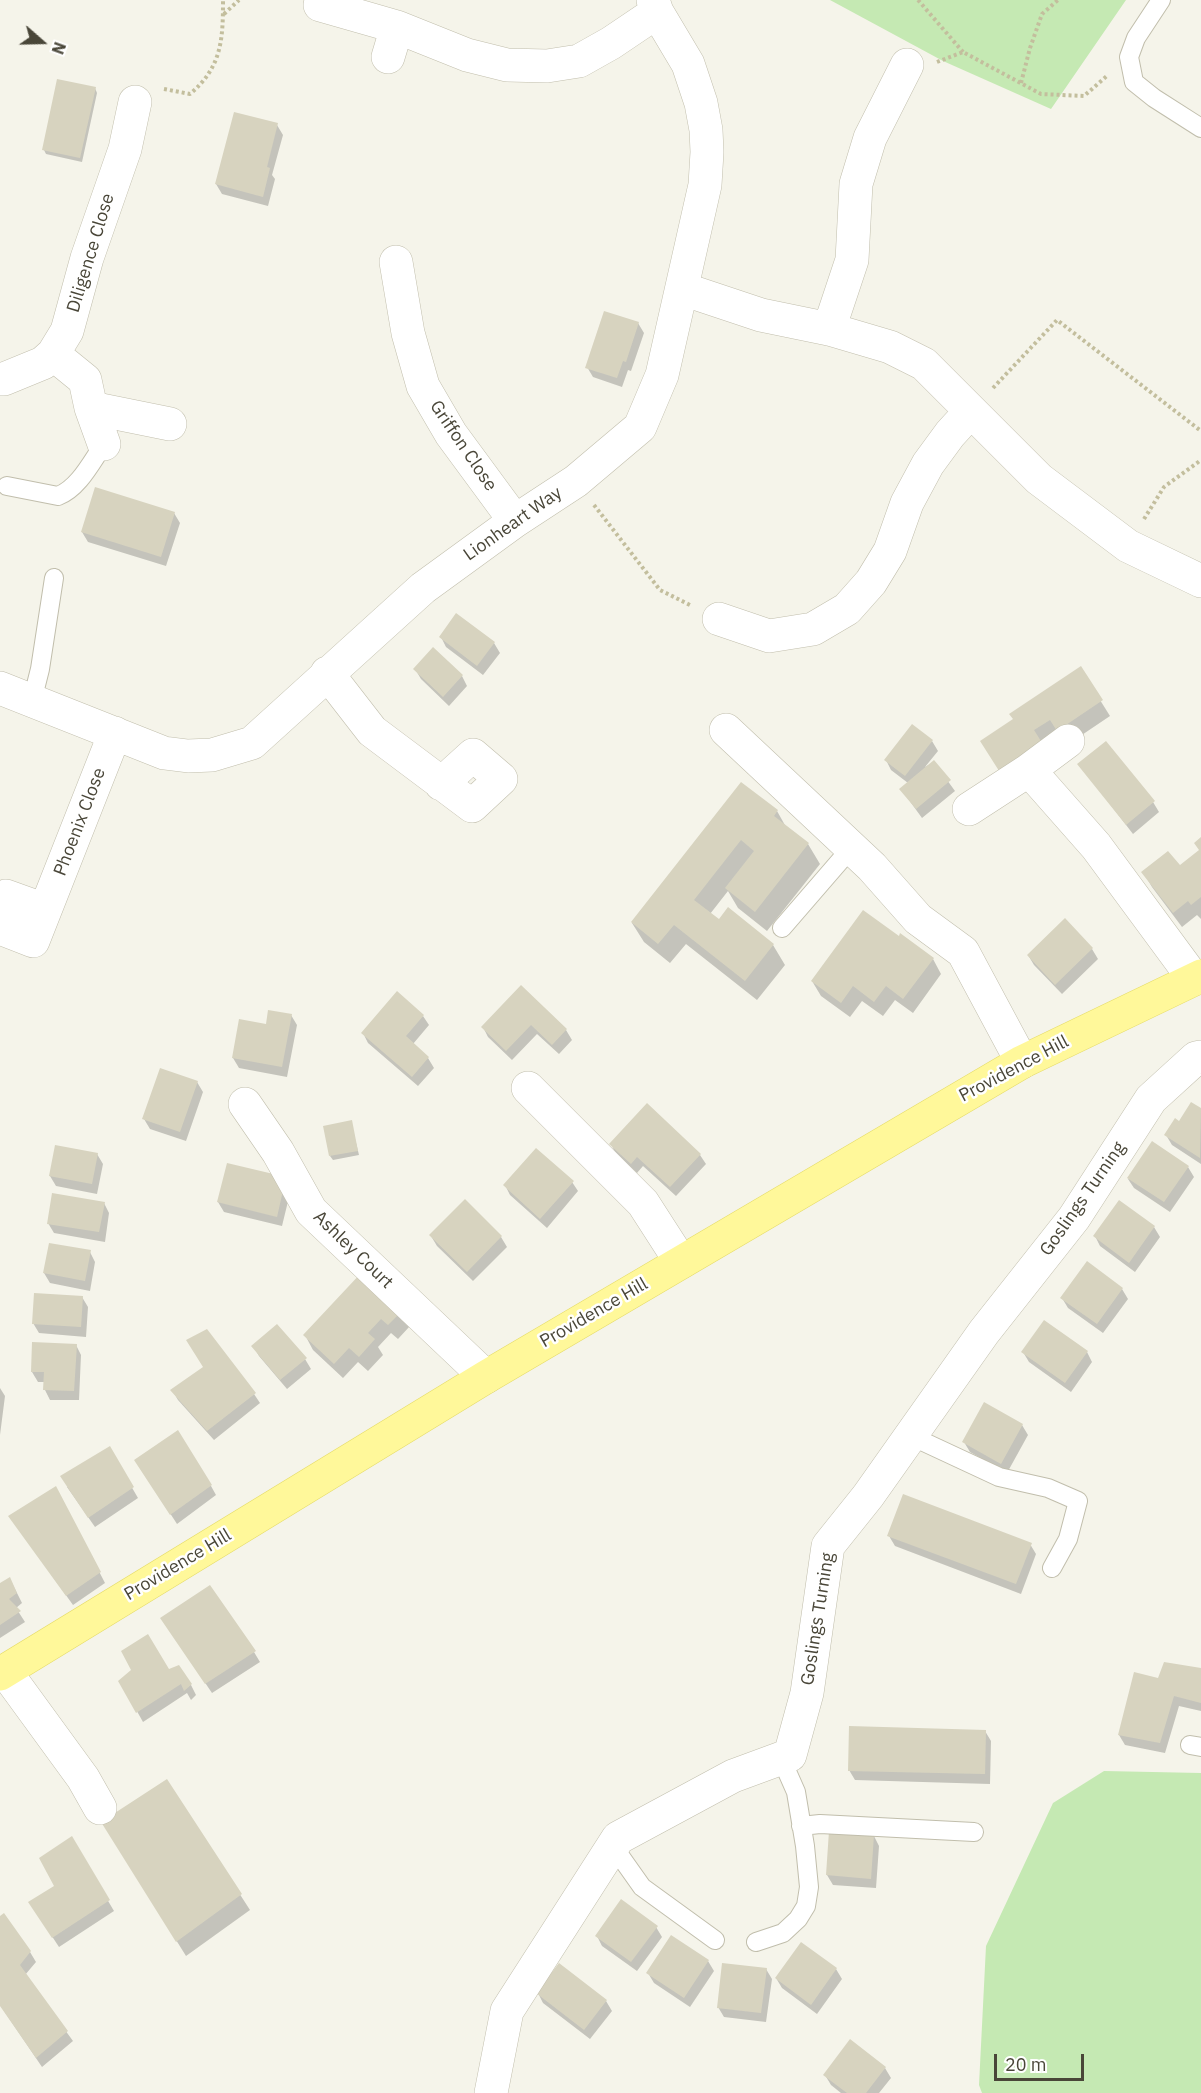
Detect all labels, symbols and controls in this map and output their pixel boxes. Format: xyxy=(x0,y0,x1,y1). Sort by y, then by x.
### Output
north arrow xyxy=(12,12,72,72)
text: N xyxy=(48,39,70,57)
street label: Diligence Close xyxy=(63,191,119,315)
street label: Griffon Close xyxy=(425,397,501,495)
street label: Lionheart Way xyxy=(460,482,566,566)
street label: Phoenix Close xyxy=(49,765,111,879)
street label: Providence Hill xyxy=(955,1031,1073,1107)
street label: Goslings Turning xyxy=(1036,1138,1130,1260)
street label: Ashley Court xyxy=(308,1206,398,1294)
street label: Providence Hill xyxy=(536,1273,652,1353)
street label: Providence Hill xyxy=(121,1525,235,1605)
street label: Goslings Turning xyxy=(797,1551,839,1687)
scale bar xyxy=(997,2042,1087,2080)
text: 20 m xyxy=(1005,2053,1047,2076)

